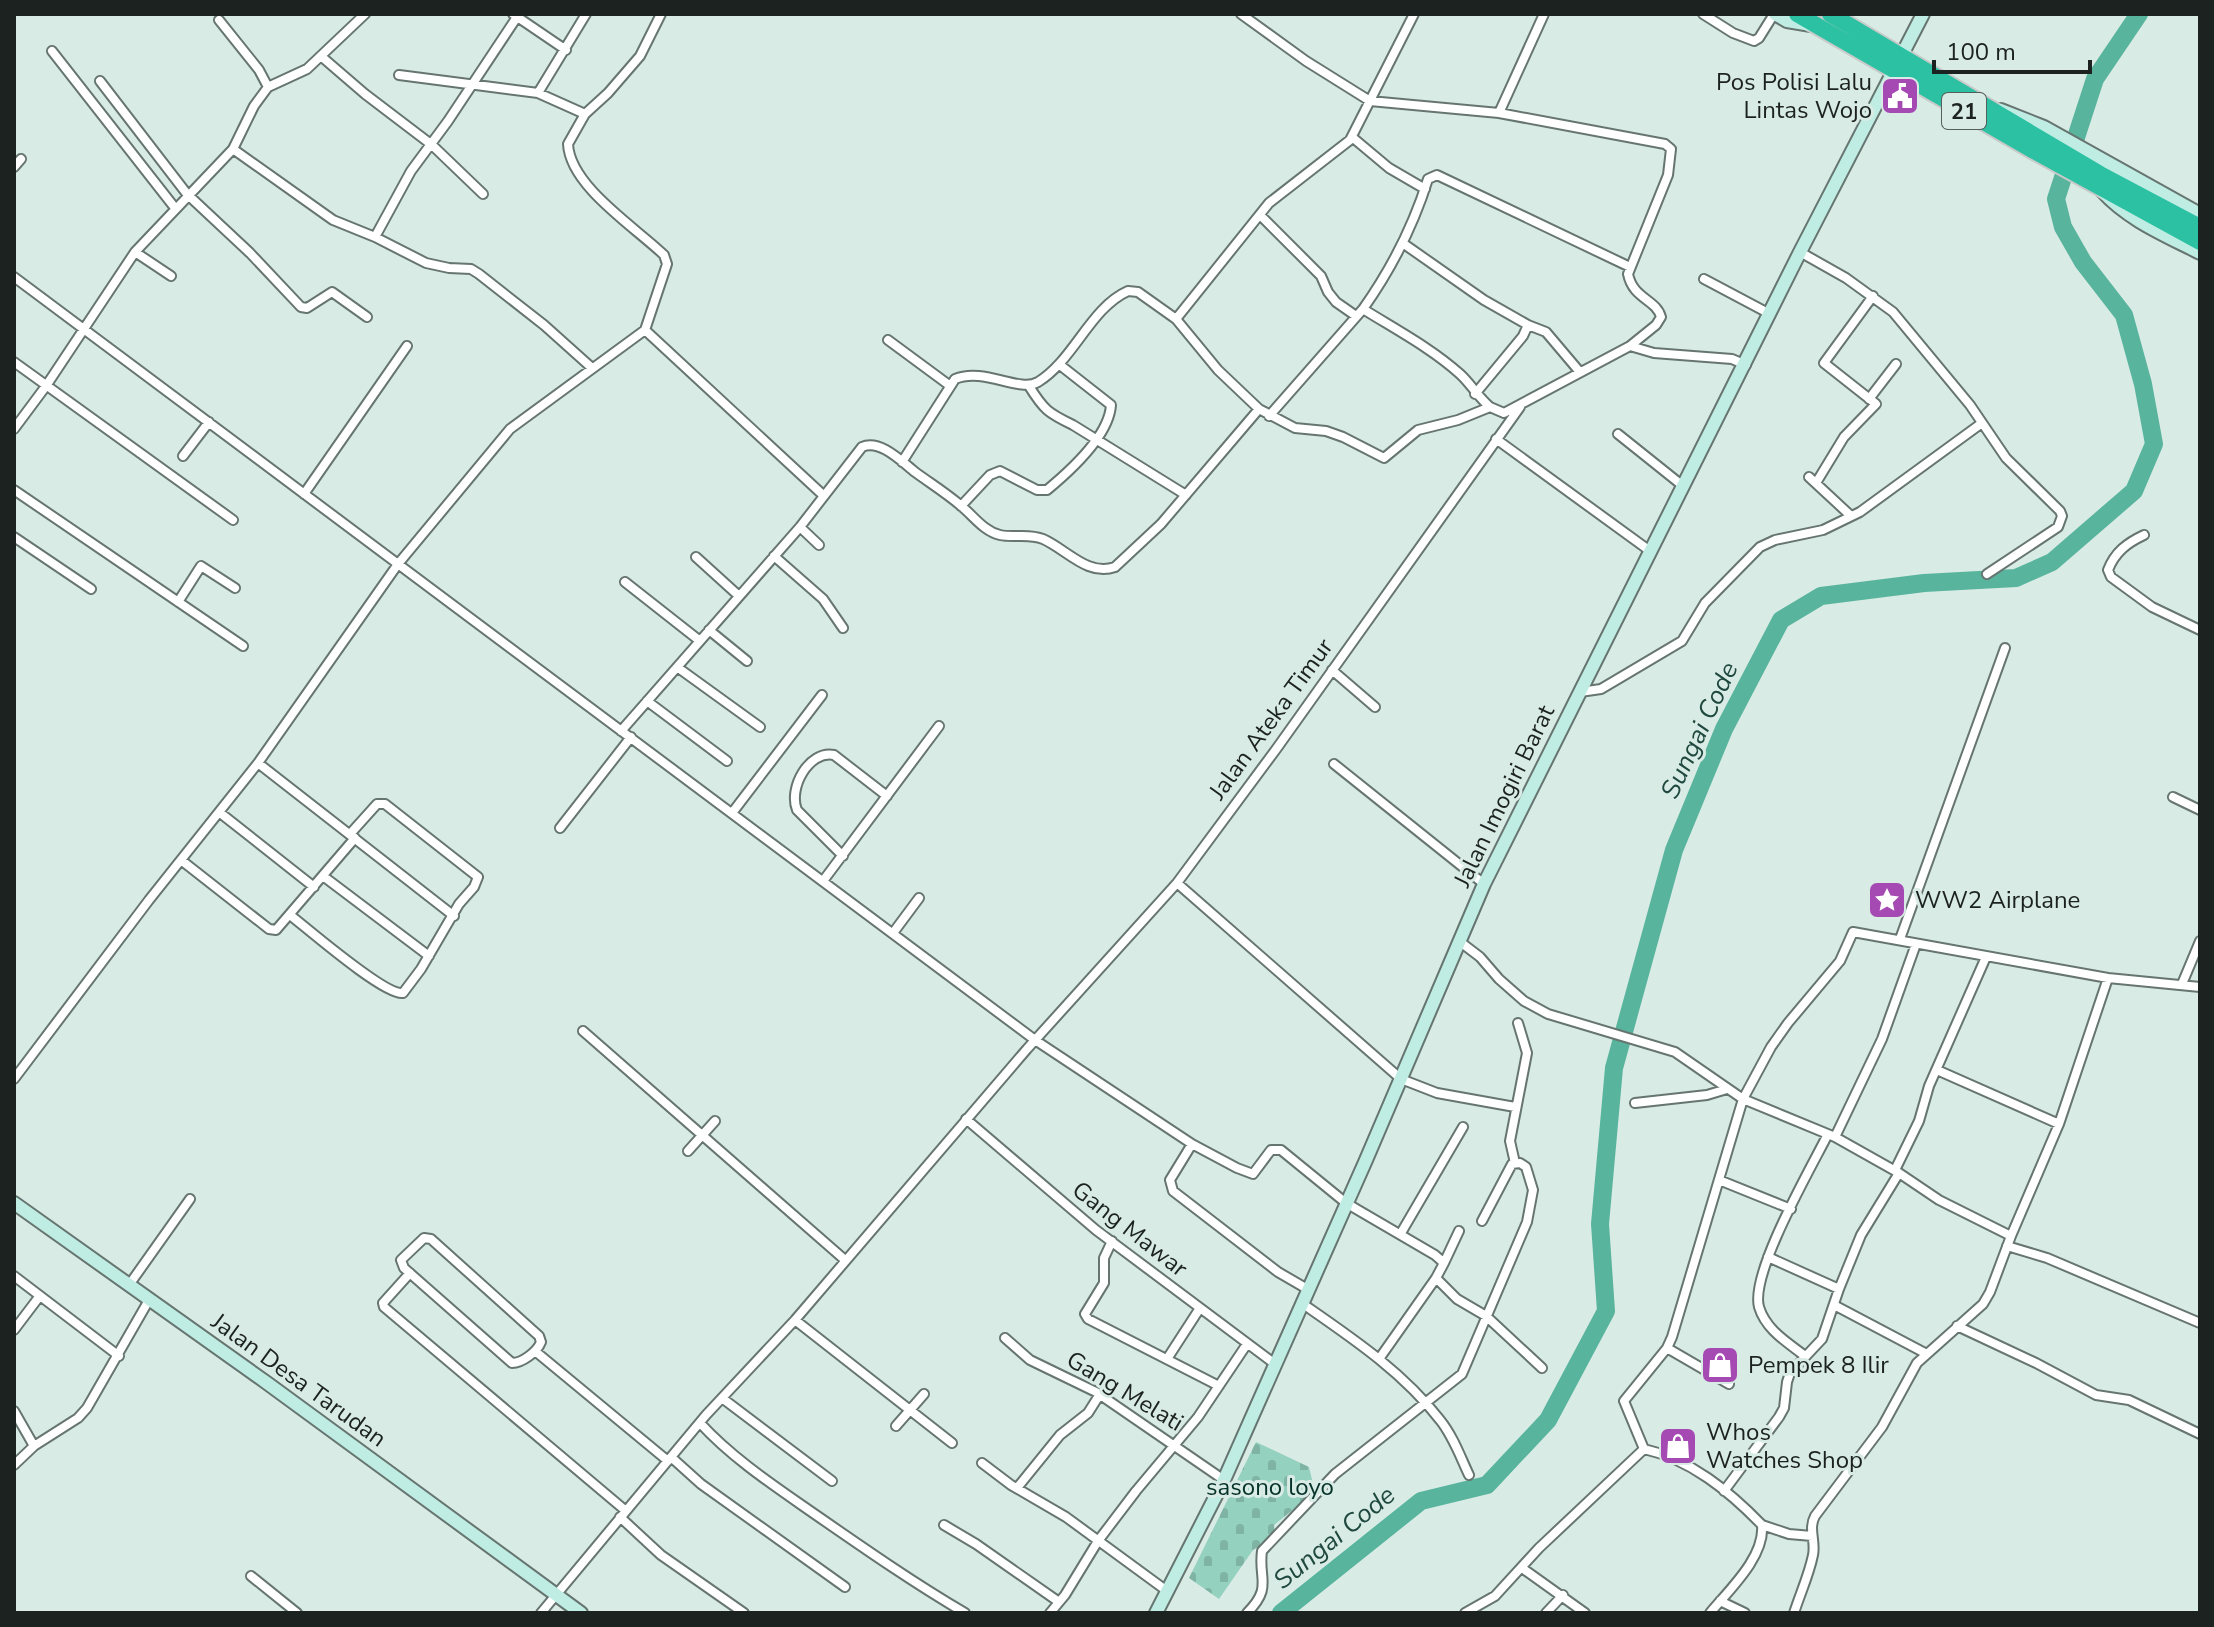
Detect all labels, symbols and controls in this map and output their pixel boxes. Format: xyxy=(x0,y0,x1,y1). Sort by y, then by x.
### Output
scale bar xyxy=(1934,24,2090,74)
text: 100 m xyxy=(1946,36,2016,68)
place label: Pos Polisi Lalu Lintas Wojo xyxy=(1716,66,1872,126)
public building icon: Pos Polisi Lalu Lintas Wojo xyxy=(1879,75,1921,117)
road number: 21 xyxy=(1942,93,1986,129)
street label: Jalan Ateka Timur xyxy=(1201,632,1341,807)
water label: Sungai Code xyxy=(1653,656,1746,804)
street label: Jalan Imogiri Barat xyxy=(1446,699,1562,893)
place icon: WW2 Airplane xyxy=(1866,879,1908,921)
place label: WW2 Airplane xyxy=(1915,884,2080,916)
street label: Gang Mawar xyxy=(1066,1174,1195,1284)
street label: Jalan Desa Tarudan xyxy=(204,1305,393,1454)
street label: Gang Melati xyxy=(1061,1344,1189,1438)
shop icon: Pempek 8 Ilir xyxy=(1699,1344,1741,1386)
place label: Pempek 8 Ilir xyxy=(1748,1349,1889,1381)
place label: Whos Watches Shop xyxy=(1706,1416,1863,1476)
shop icon: Whos Watches Shop xyxy=(1657,1425,1699,1467)
park label: sasono loyo xyxy=(1206,1471,1334,1503)
water label: Sungai Code xyxy=(1266,1477,1403,1597)

